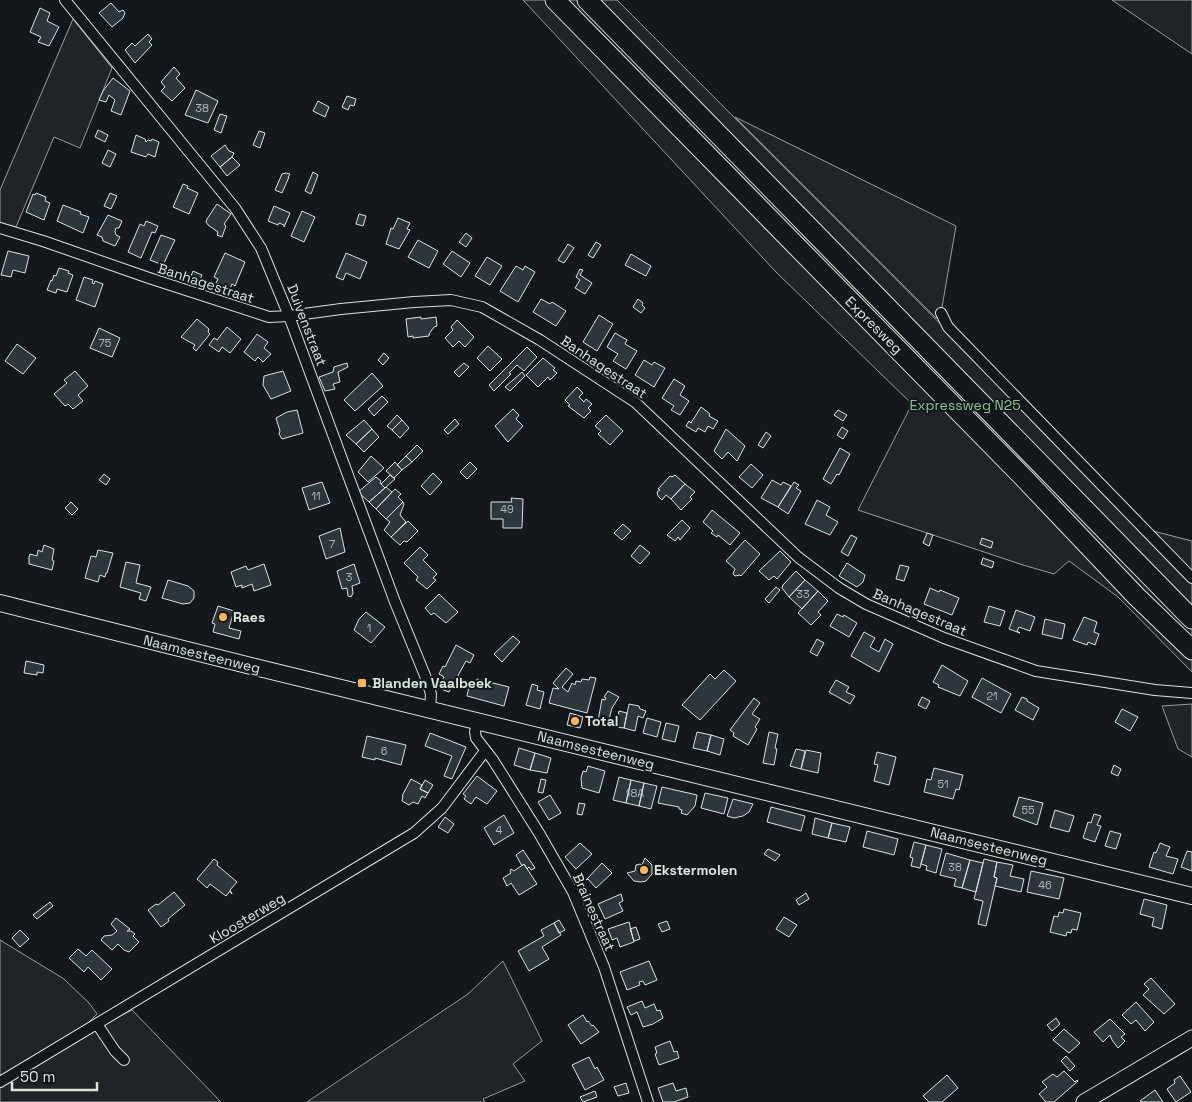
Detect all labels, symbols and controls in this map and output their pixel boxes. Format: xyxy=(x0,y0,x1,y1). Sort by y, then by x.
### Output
house number: 38 xyxy=(195,101,209,115)
street label: Banhagestraat xyxy=(155,259,257,307)
street label: Duivenstraat xyxy=(283,282,331,368)
street label: Expresweg xyxy=(841,292,907,358)
street label: Banhagestraat xyxy=(557,331,651,403)
house number: 75 xyxy=(99,336,112,350)
park label: Expressweg N25 xyxy=(909,396,1021,414)
house number: 11 xyxy=(311,489,321,503)
house number: 49 xyxy=(500,502,514,516)
house number: 7 xyxy=(329,537,335,551)
house number: 3 xyxy=(346,570,353,584)
street label: Banhagestraat xyxy=(870,584,970,640)
house number: 33 xyxy=(796,587,810,601)
place label: Raes xyxy=(233,608,265,626)
marker: Raes xyxy=(217,611,229,623)
house number: 1 xyxy=(367,621,371,635)
street label: Naamsesteenweg xyxy=(142,631,262,677)
place label: Blanden Vaalbeek xyxy=(372,674,492,692)
marker: Blanden Vaalbeek xyxy=(356,677,368,689)
house number: 21 xyxy=(986,689,998,703)
place label: Total xyxy=(585,712,618,730)
marker: Total xyxy=(569,715,581,727)
street label: Naamsesteenweg xyxy=(536,727,656,773)
house number: 6 xyxy=(381,744,388,758)
house number: 51 xyxy=(937,777,949,791)
house number: 18A xyxy=(626,786,644,800)
house number: 55 xyxy=(1021,803,1035,817)
house number: 4 xyxy=(496,823,503,837)
street label: Naamsesteenweg xyxy=(929,823,1049,869)
house number: 38 xyxy=(948,860,962,874)
place label: Ekstermolen xyxy=(654,861,737,879)
marker: Ekstermolen xyxy=(638,864,650,876)
street label: Brainestraat xyxy=(569,870,619,954)
house number: 46 xyxy=(1038,878,1052,892)
street label: Kloosterweg xyxy=(206,888,288,948)
scale bar xyxy=(12,1060,98,1092)
text: 50 m xyxy=(20,1067,55,1086)

